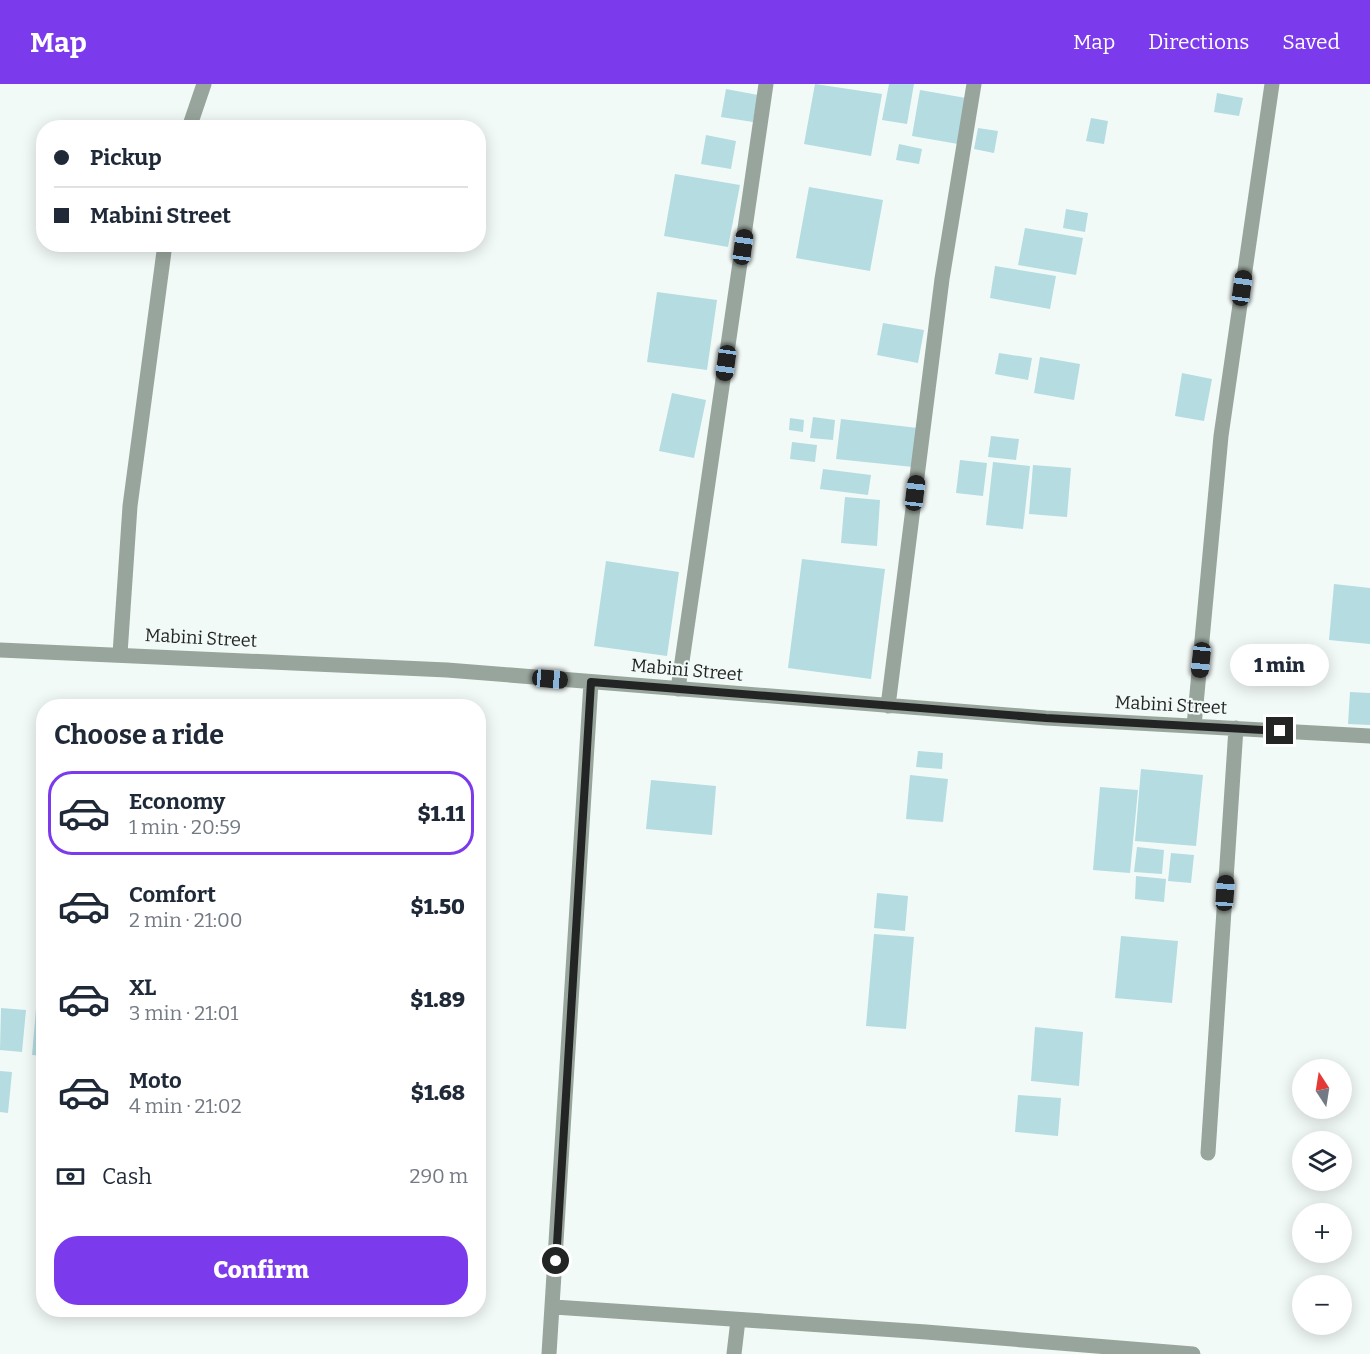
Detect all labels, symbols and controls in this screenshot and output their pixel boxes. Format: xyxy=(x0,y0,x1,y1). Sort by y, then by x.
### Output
text: Map xyxy=(30,26,87,59)
text: Map xyxy=(1073,29,1115,55)
text: Directions xyxy=(1148,29,1249,55)
text: Saved xyxy=(1282,29,1340,55)
text: Pickup xyxy=(90,144,162,171)
text: Mabini Street xyxy=(90,202,231,229)
car xyxy=(732,228,754,266)
car xyxy=(1231,269,1253,307)
car xyxy=(715,344,737,382)
car xyxy=(904,474,926,512)
street label: Mabini Street xyxy=(144,624,258,652)
car xyxy=(1190,641,1212,679)
callout: 1 min xyxy=(1230,644,1330,686)
text: 1 min xyxy=(1254,653,1305,677)
street label: Mabini Street xyxy=(630,654,744,686)
car xyxy=(531,668,569,690)
street label: Mabini Street xyxy=(1114,691,1228,719)
route end xyxy=(1266,717,1293,744)
text: Choose a ride xyxy=(54,719,224,751)
icon: car xyxy=(57,786,111,840)
text: Economy xyxy=(129,788,225,815)
text: $1.11 xyxy=(417,800,465,827)
text: 1 min · 20:59 xyxy=(129,815,241,839)
car xyxy=(1215,874,1235,912)
icon: car xyxy=(57,879,111,933)
text: Comfort xyxy=(129,881,216,908)
text: $1.50 xyxy=(411,893,465,920)
text: 2 min · 21:00 xyxy=(129,908,243,932)
icon: car xyxy=(57,972,111,1026)
text: XL xyxy=(129,974,156,1001)
text: $1.89 xyxy=(410,986,465,1013)
text: 3 min · 21:01 xyxy=(129,1001,238,1025)
north arrow xyxy=(1292,1059,1352,1119)
map controls xyxy=(1292,1059,1352,1335)
icon: car xyxy=(57,1065,111,1119)
text: Moto xyxy=(129,1067,182,1094)
text: $1.68 xyxy=(411,1079,465,1106)
text: 4 min · 21:02 xyxy=(129,1094,242,1118)
button: layers xyxy=(1292,1131,1352,1191)
icon: cash xyxy=(54,1160,87,1193)
text: Cash xyxy=(102,1163,152,1190)
text: 290 m xyxy=(410,1164,468,1188)
button: + xyxy=(1292,1203,1352,1263)
button: Confirm xyxy=(54,1236,468,1305)
route start xyxy=(542,1247,569,1274)
button: − xyxy=(1292,1275,1352,1335)

